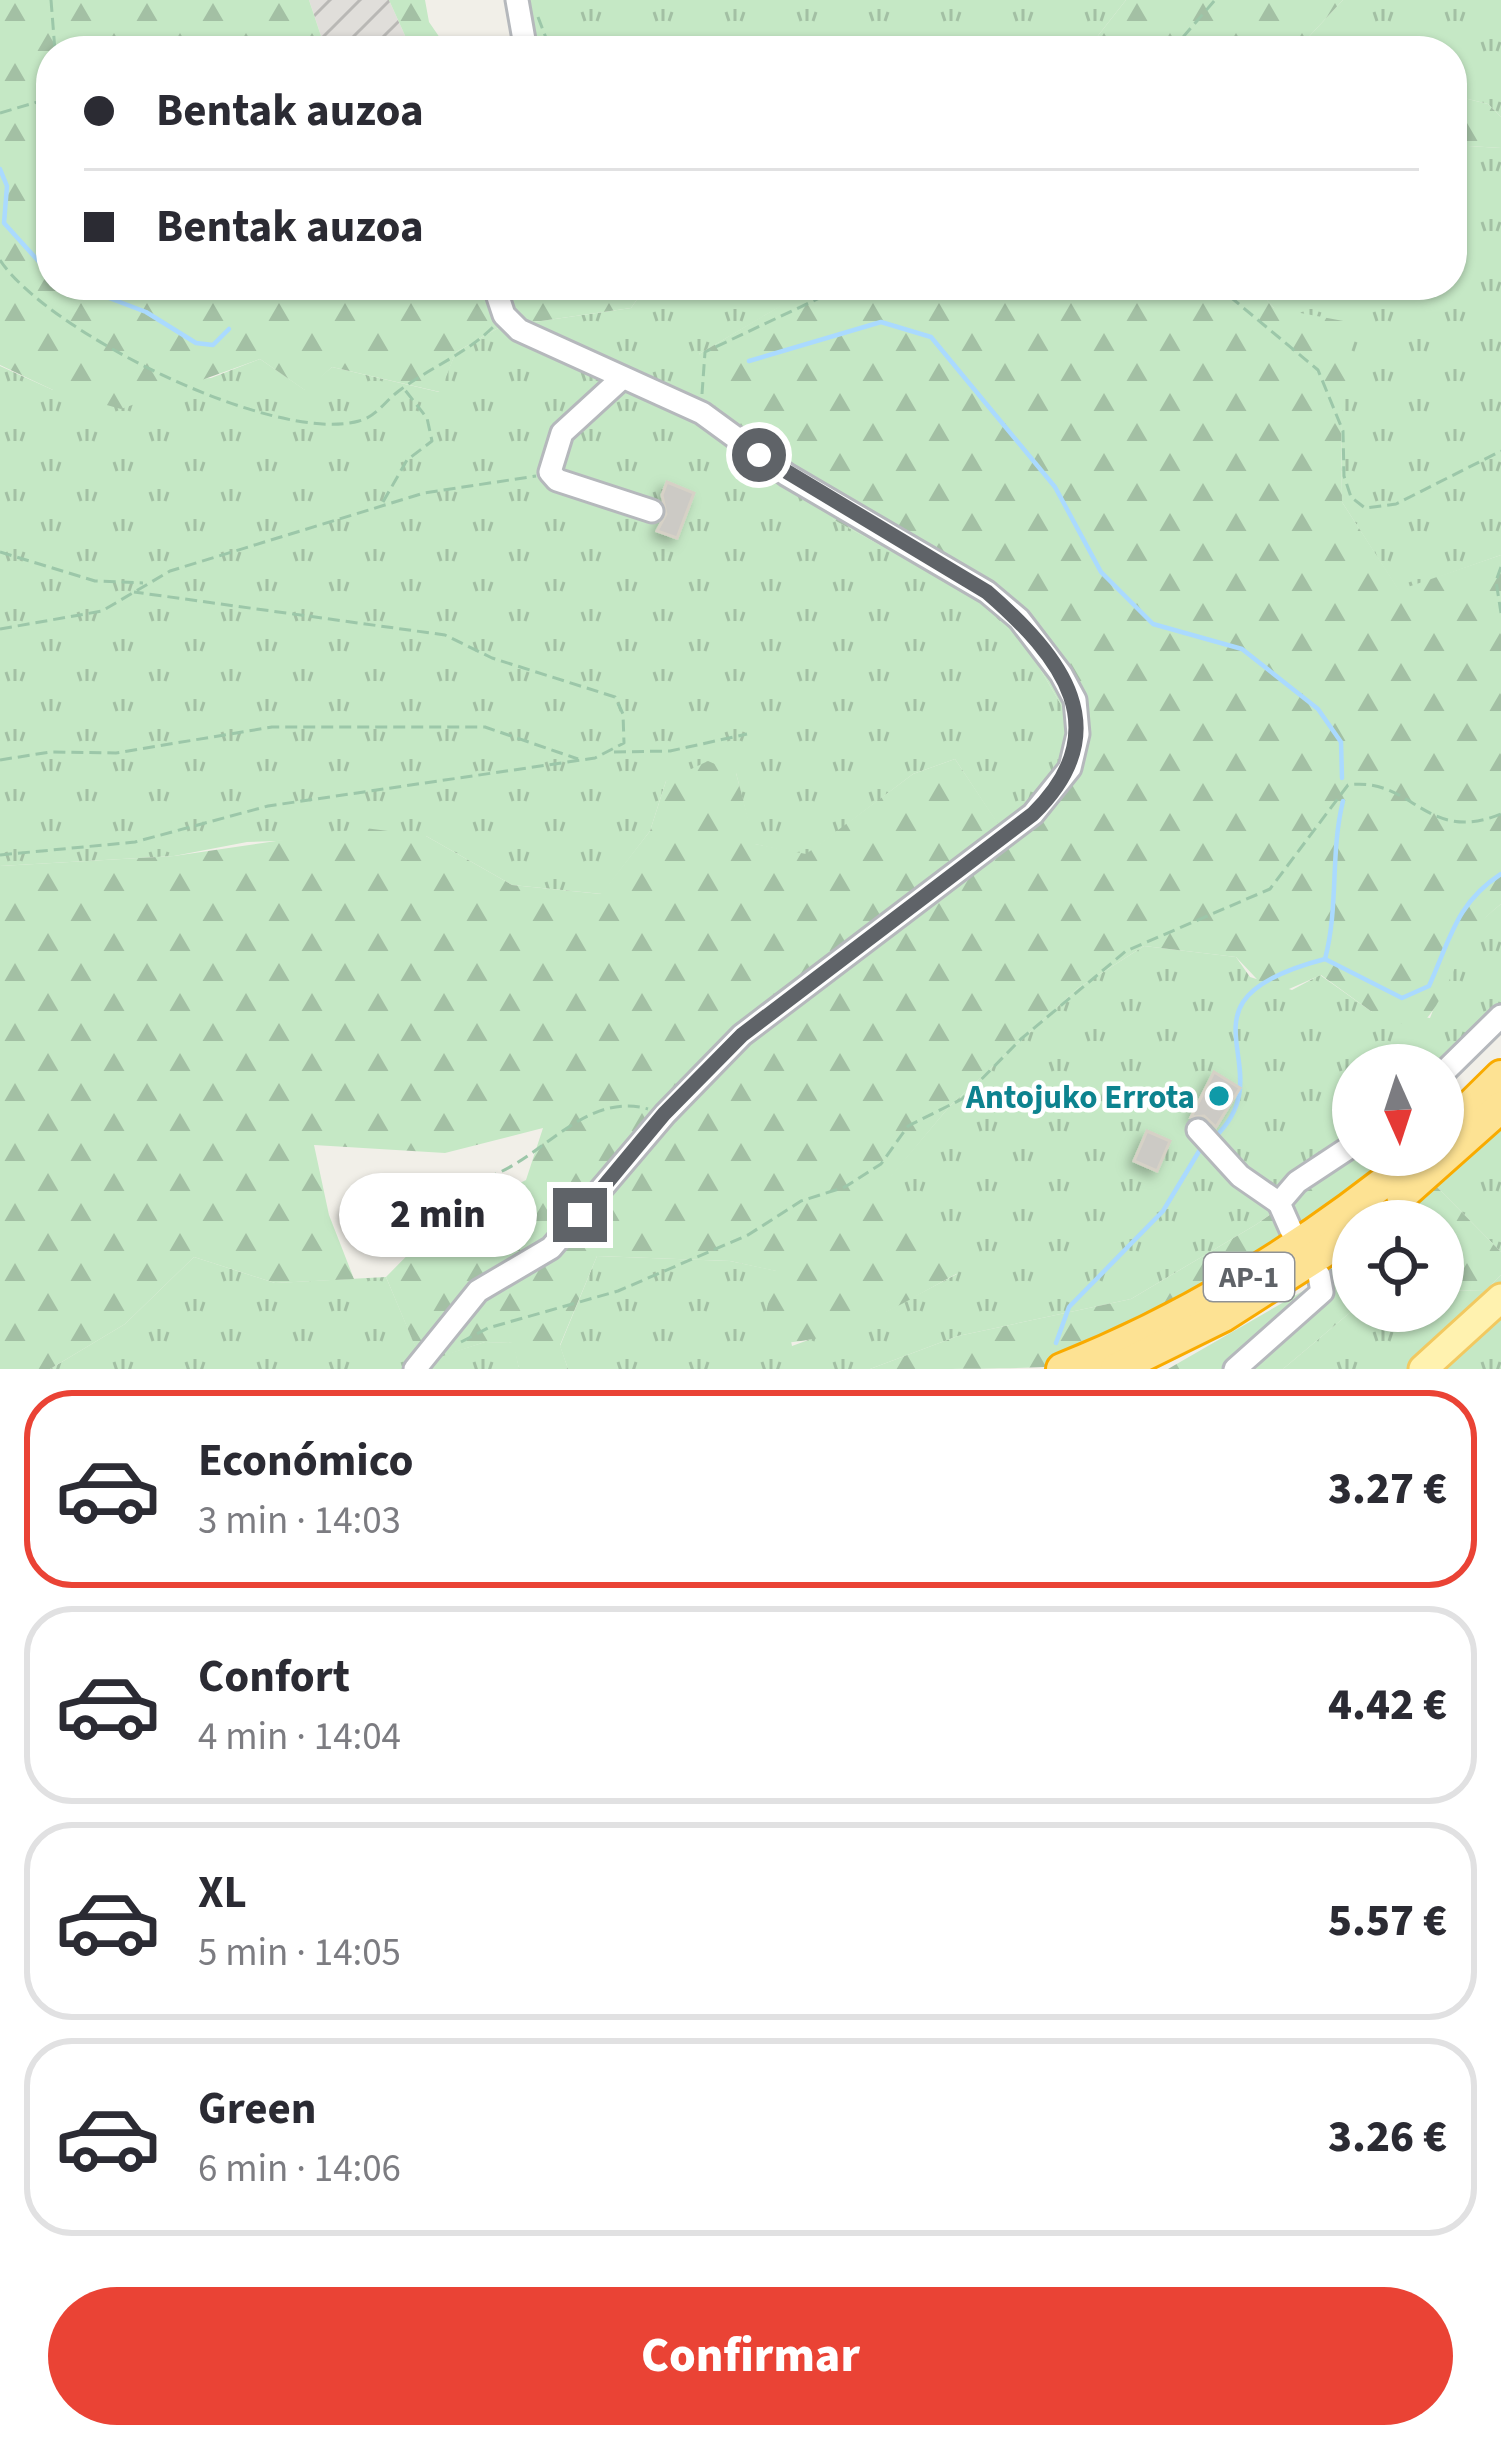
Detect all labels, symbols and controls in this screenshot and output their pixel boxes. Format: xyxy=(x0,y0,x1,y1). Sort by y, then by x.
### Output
text: Bentak auzoa xyxy=(156,79,424,143)
text: Bentak auzoa xyxy=(156,195,424,259)
route start xyxy=(732,428,786,482)
north arrow xyxy=(1332,1044,1464,1176)
map controls xyxy=(1332,1044,1464,1332)
place label: Antojuko Errota xyxy=(965,1074,1195,1121)
marker: Antojuko Errota xyxy=(1206,1083,1232,1109)
callout: 2 min xyxy=(340,1173,538,1257)
text: 2 min xyxy=(390,1187,486,1243)
route end xyxy=(553,1188,607,1242)
button: locate xyxy=(1332,1200,1464,1332)
road number: AP-1 xyxy=(1204,1253,1294,1301)
text: Económico xyxy=(198,1429,414,1493)
icon: car xyxy=(54,1435,162,1543)
text: 3.27 € xyxy=(1328,1457,1447,1521)
text: 3 min · 14:03 xyxy=(198,1493,401,1549)
text: Confort xyxy=(198,1645,350,1709)
icon: car xyxy=(54,1651,162,1759)
text: 4.42 € xyxy=(1328,1673,1447,1737)
text: 4 min · 14:04 xyxy=(198,1709,401,1765)
text: XL xyxy=(198,1861,247,1925)
icon: car xyxy=(54,1867,162,1975)
text: 5.57 € xyxy=(1328,1889,1447,1953)
text: 5 min · 14:05 xyxy=(198,1925,401,1981)
text: Green xyxy=(198,2077,317,2141)
icon: car xyxy=(54,2083,162,2191)
text: 3.26 € xyxy=(1328,2105,1447,2169)
text: 6 min · 14:06 xyxy=(198,2141,401,2197)
button: Confirmar xyxy=(48,2287,1453,2425)

